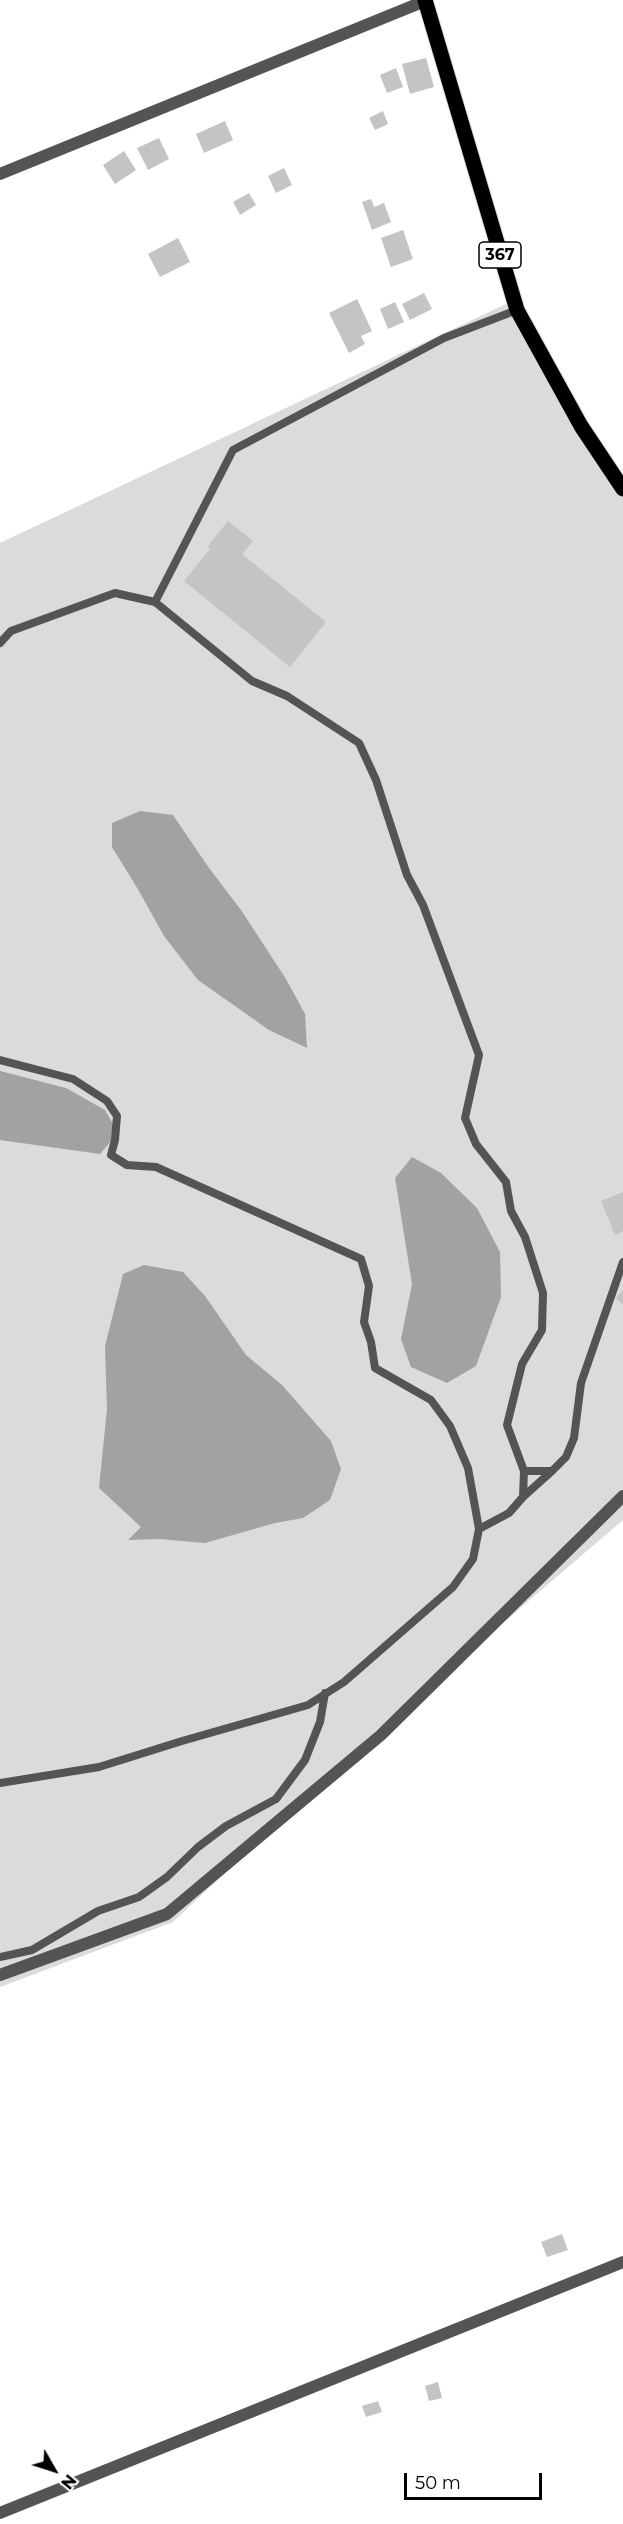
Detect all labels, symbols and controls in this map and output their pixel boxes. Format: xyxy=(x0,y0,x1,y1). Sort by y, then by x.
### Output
road number: 367 xyxy=(479,242,521,268)
north arrow xyxy=(24,2440,84,2500)
scale bar xyxy=(407,2461,545,2499)
text: N xyxy=(57,2471,80,2493)
text: 50 m xyxy=(415,2472,461,2494)

